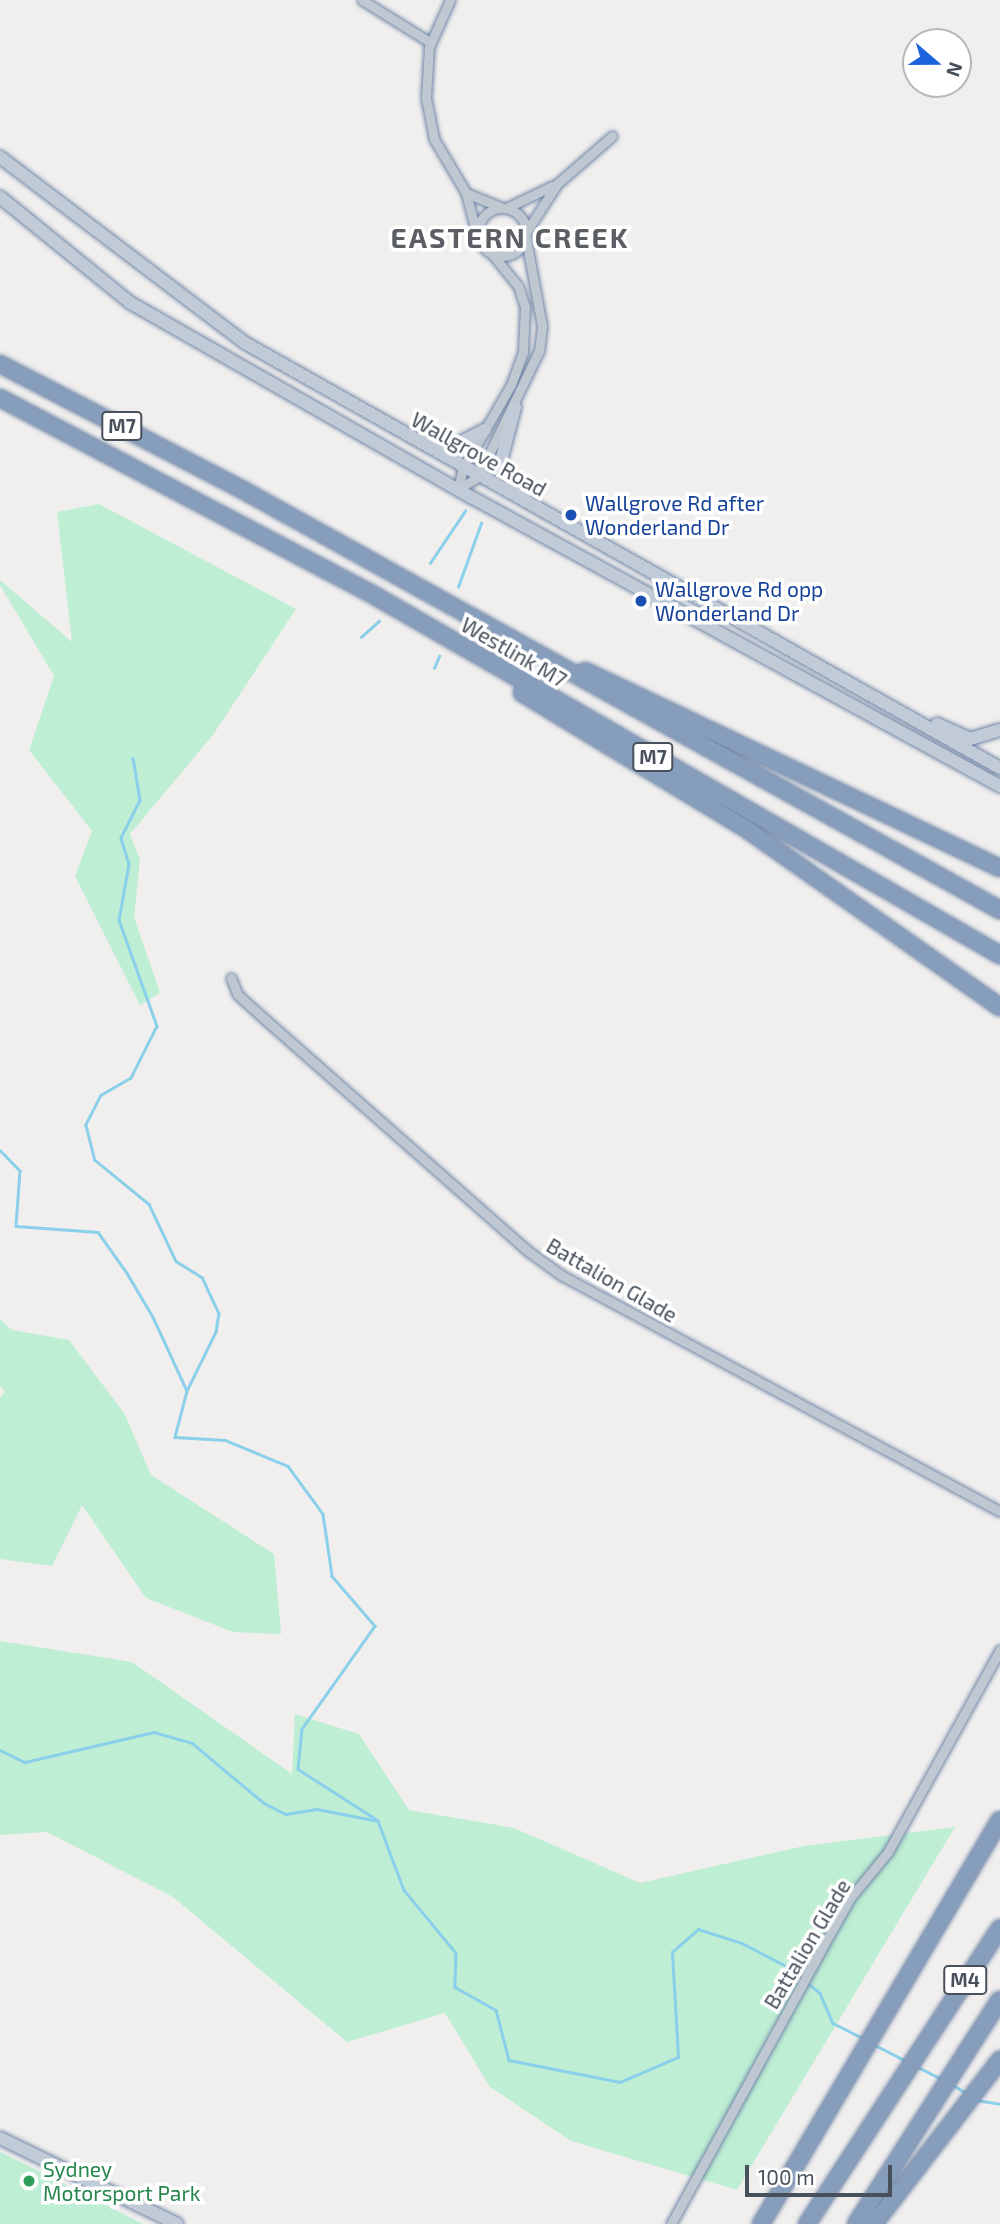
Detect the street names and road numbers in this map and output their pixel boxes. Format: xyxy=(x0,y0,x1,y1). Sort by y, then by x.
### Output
street label: Wallgrove Road xyxy=(407,406,551,502)
road number: M7 xyxy=(101,410,143,442)
street label: Westlink M7 xyxy=(457,612,571,692)
road number: M7 xyxy=(632,742,674,772)
street label: Battalion Glade xyxy=(542,1232,682,1328)
street label: Battalion Glade xyxy=(758,1875,856,2013)
road number: M4 xyxy=(942,1964,988,1996)

